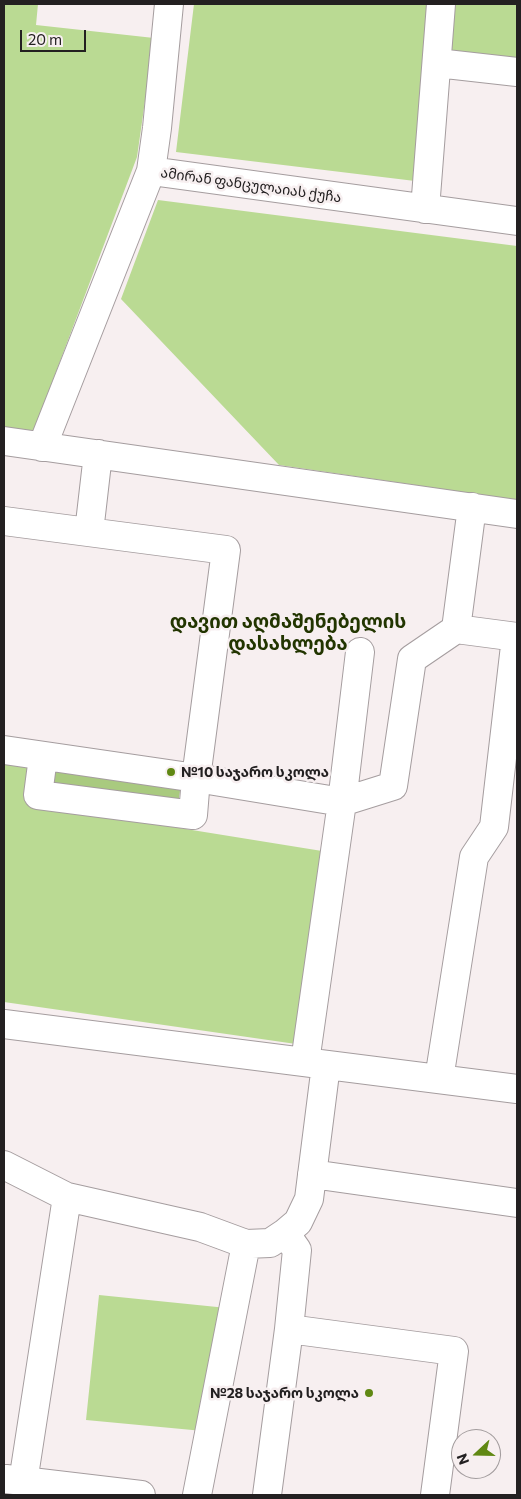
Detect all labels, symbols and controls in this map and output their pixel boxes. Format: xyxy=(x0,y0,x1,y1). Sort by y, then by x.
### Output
scale bar xyxy=(22,20,89,52)
text: 20 m xyxy=(28,30,62,48)
street label: ამირან ფანცულაიას ქუჩა xyxy=(160,164,342,206)
district label: დავით აღმაშენებელის დასახლება xyxy=(170,611,406,655)
place label: №10 საჯარო სკოლა xyxy=(181,764,329,780)
marker: №10 საჯარო სკოლა xyxy=(165,766,177,778)
place label: №28 საჯარო სკოლა xyxy=(210,1385,359,1401)
marker: №28 საჯარო სკოლა xyxy=(363,1387,375,1399)
north arrow xyxy=(451,1429,501,1479)
text: N xyxy=(453,1451,472,1467)

